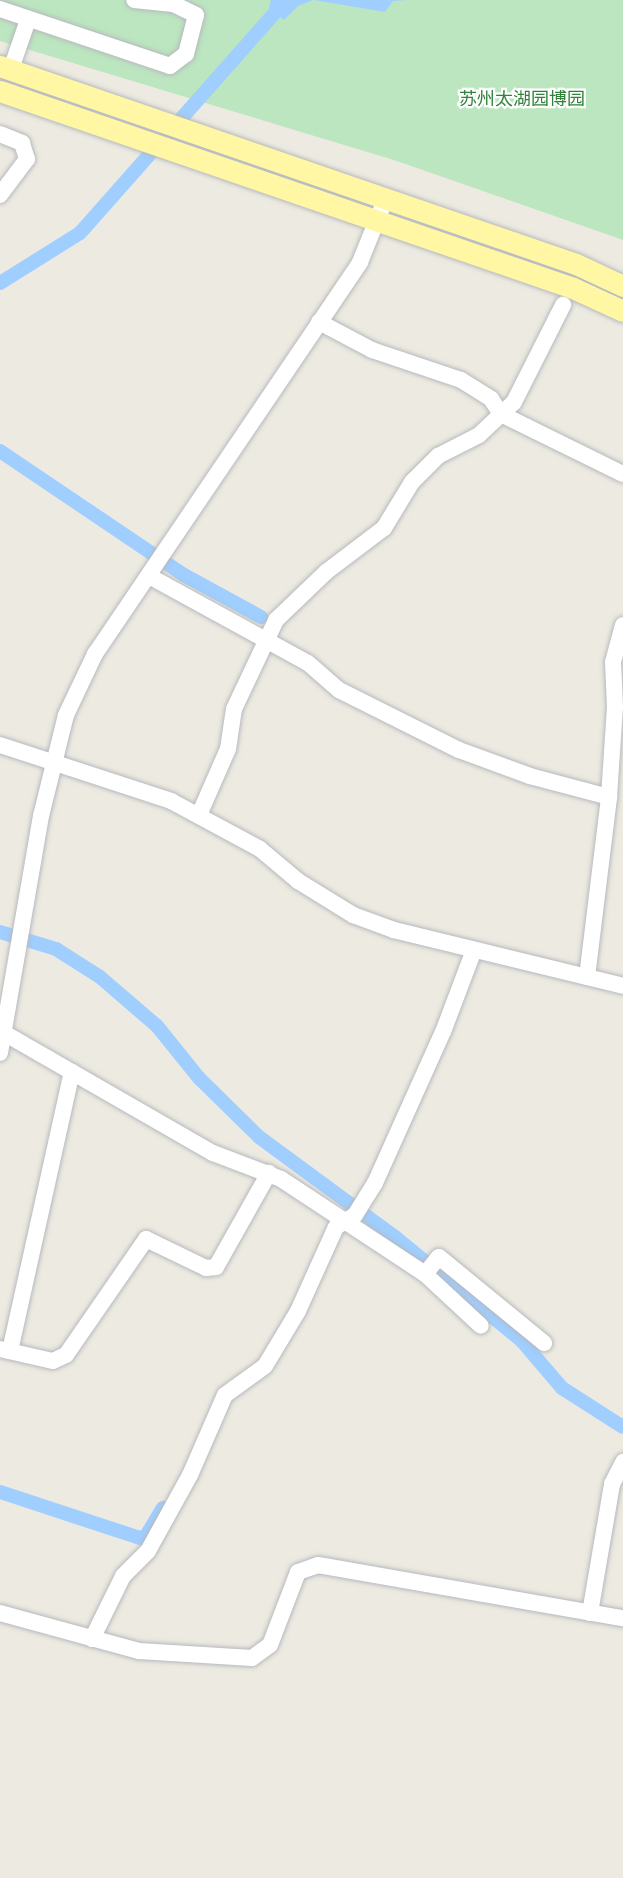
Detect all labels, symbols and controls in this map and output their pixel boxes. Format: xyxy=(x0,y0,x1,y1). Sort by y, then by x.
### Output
park label: 苏州太湖园博园 xyxy=(459,88,585,110)

